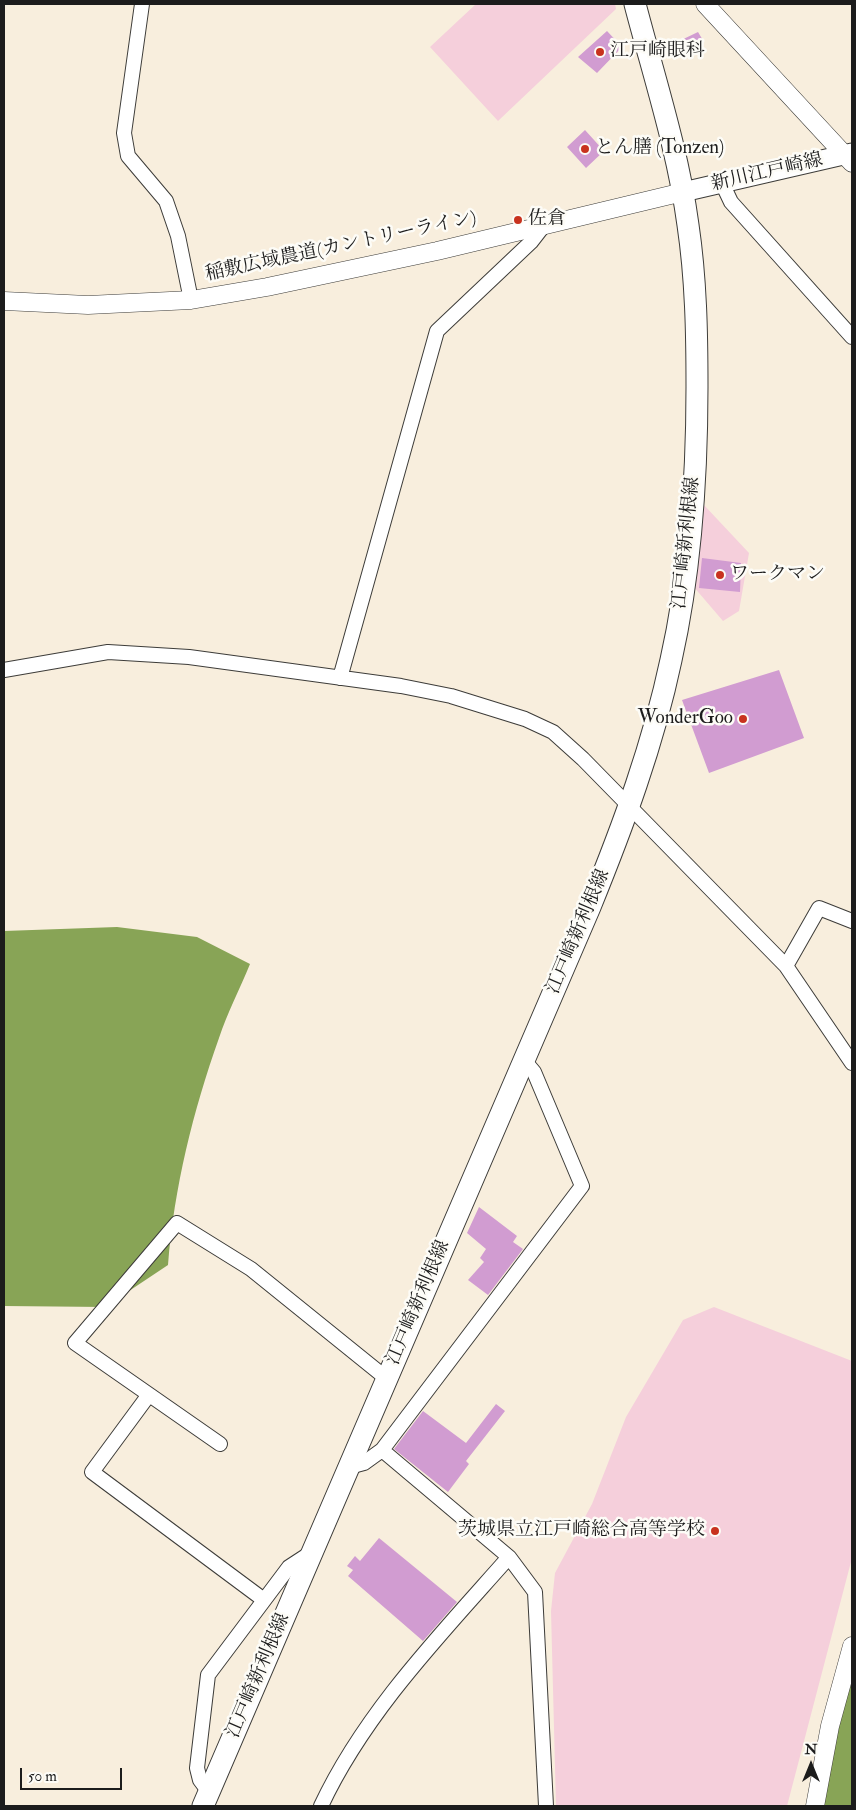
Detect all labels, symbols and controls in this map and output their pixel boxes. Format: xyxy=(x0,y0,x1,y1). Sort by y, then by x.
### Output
place label: 江戸崎眼科 xyxy=(610,41,705,63)
marker: 江戸崎眼科 xyxy=(594,46,606,58)
place label: とん膳 (Tonzen) xyxy=(595,138,724,160)
marker: とん膳 (Tonzen) xyxy=(579,143,591,155)
street label: 新川江戸崎線 xyxy=(709,149,825,197)
street label: 稲敷広域農道(カントリーライン) xyxy=(203,207,479,287)
place label: 佐倉 xyxy=(528,209,566,231)
marker: 佐倉 xyxy=(512,214,524,226)
street label: 江戸崎新利根線 xyxy=(669,476,705,610)
place label: ワークマン xyxy=(730,564,825,586)
marker: ワークマン xyxy=(714,569,726,581)
place label: WonderGoo xyxy=(638,708,733,730)
marker: WonderGoo xyxy=(737,713,749,725)
street label: 江戸崎新利根線 xyxy=(543,866,615,998)
street label: 江戸崎新利根線 xyxy=(383,1237,455,1369)
place label: 茨城県立江戸崎総合高等学校 xyxy=(458,1520,705,1542)
marker: 茨城県立江戸崎総合高等学校 xyxy=(709,1525,721,1537)
street label: 江戸崎新利根線 xyxy=(223,1610,295,1742)
north arrow xyxy=(786,1740,836,1790)
text: N xyxy=(805,1741,817,1758)
scale bar xyxy=(22,1758,125,1790)
text: 50 m xyxy=(28,1767,57,1786)

